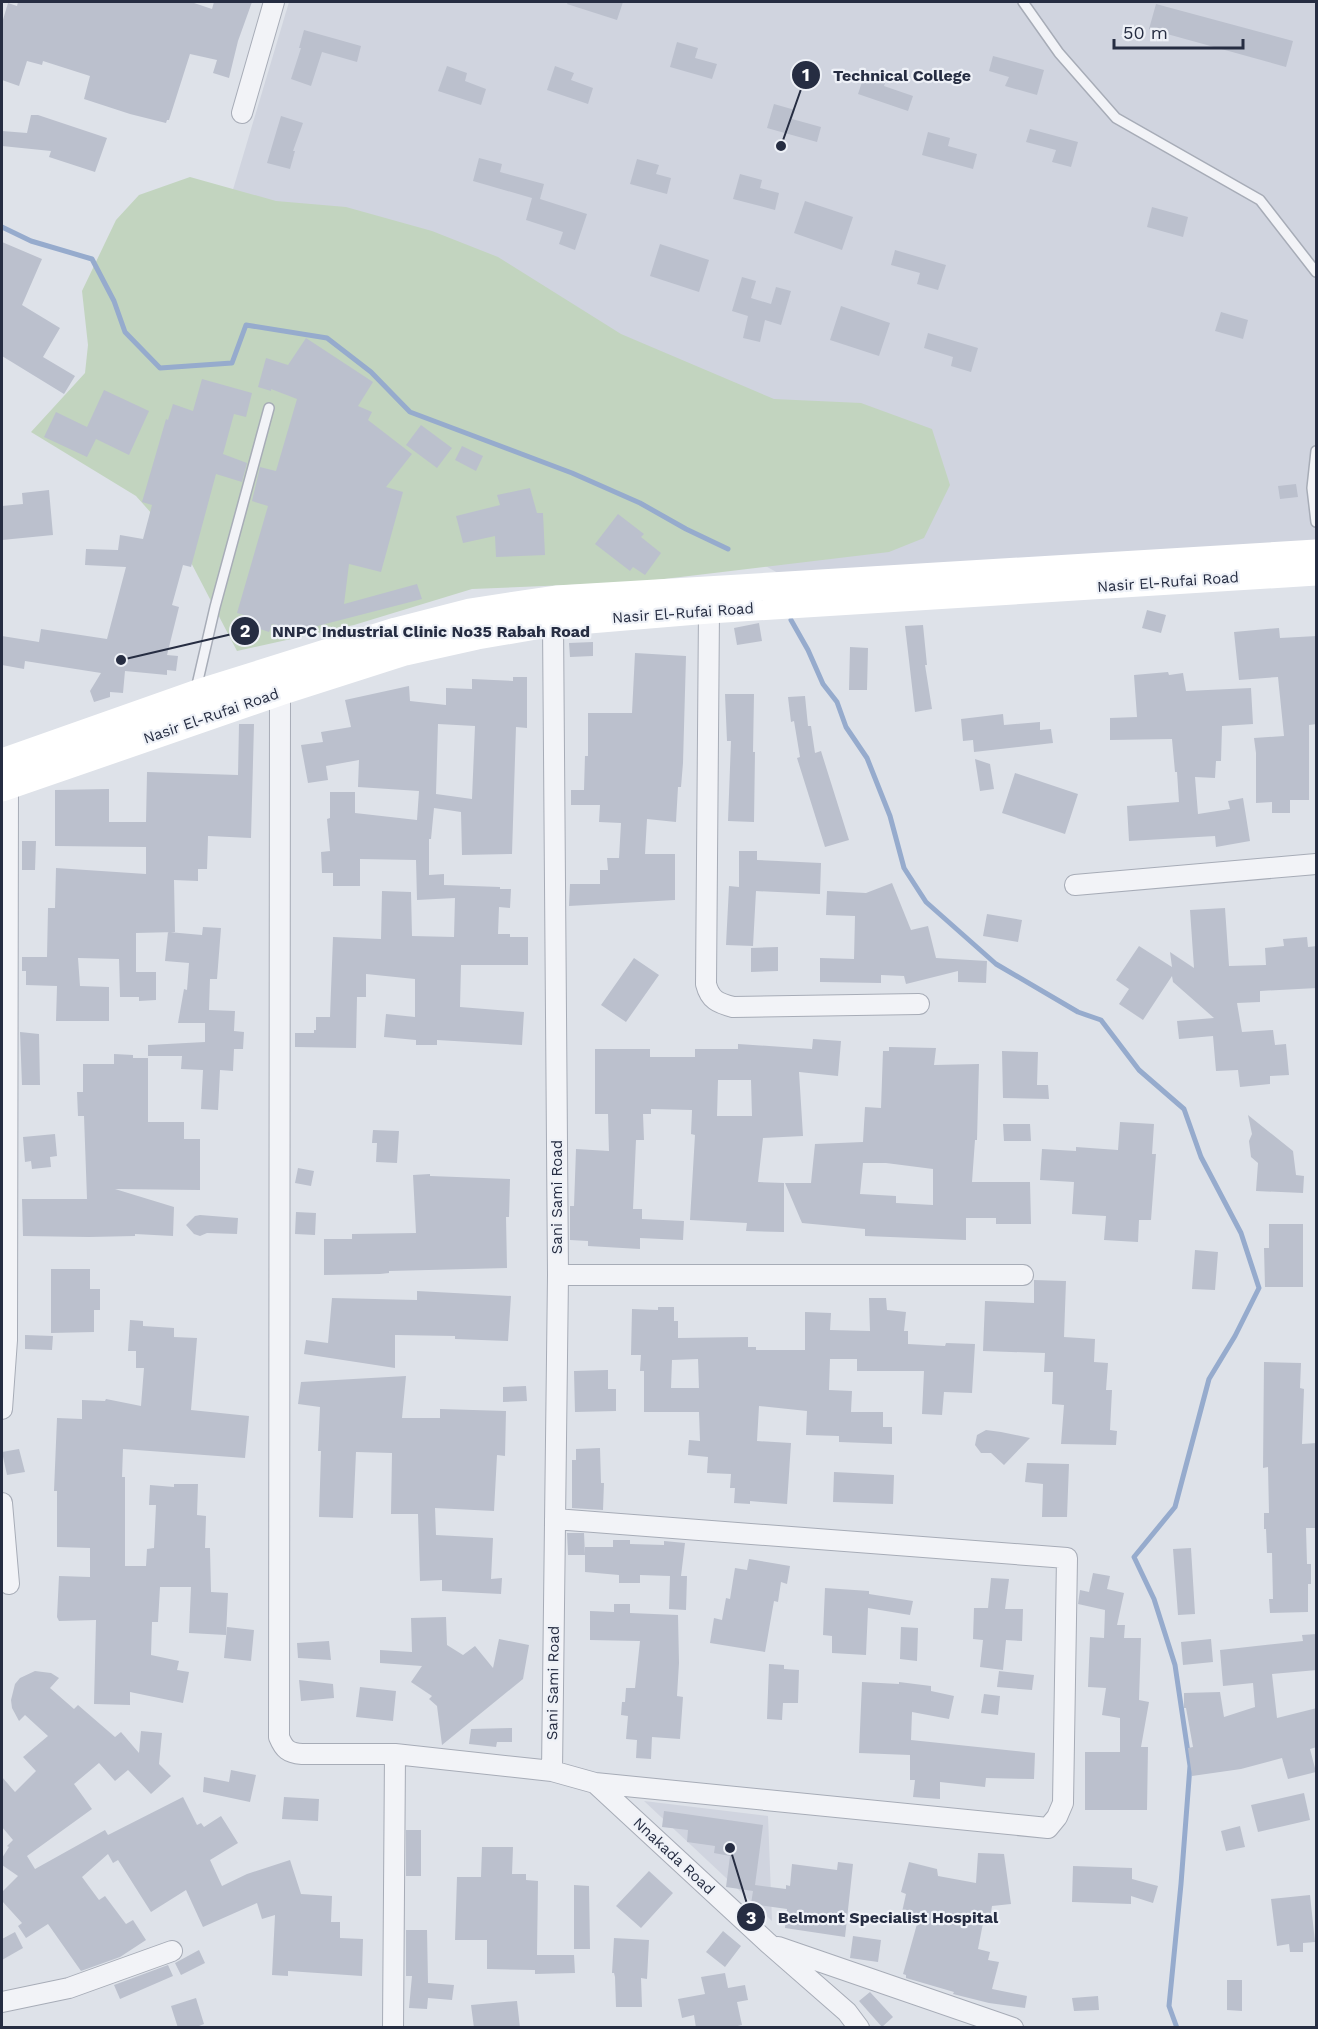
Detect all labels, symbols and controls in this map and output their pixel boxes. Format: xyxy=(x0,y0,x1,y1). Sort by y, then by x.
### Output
scale bar xyxy=(1114,12,1243,50)
text: 50 m xyxy=(1123,22,1168,43)
callout: Technical College xyxy=(791,58,983,92)
text: 1 xyxy=(802,64,810,85)
text: Technical College xyxy=(833,66,971,85)
street label: Nasir El-Rufai Road xyxy=(1096,568,1240,596)
street label: Nasir El-Rufai Road xyxy=(611,599,755,627)
callout: NNPC Industrial Clinic No35 Rabah Road xyxy=(230,614,602,648)
text: 2 xyxy=(240,620,250,641)
text: NNPC Industrial Clinic No35 Rabah Road xyxy=(272,622,590,641)
street label: Nasir El-Rufai Road xyxy=(141,684,281,748)
street label: Sani Sami Road xyxy=(548,1140,566,1254)
street label: Sani Sami Road xyxy=(543,1626,563,1740)
street label: Nnakada Road xyxy=(630,1814,718,1898)
callout: Belmont Specialist Hospital xyxy=(736,1900,1010,1934)
text: 3 xyxy=(746,1907,756,1928)
text: Belmont Specialist Hospital xyxy=(778,1908,999,1927)

